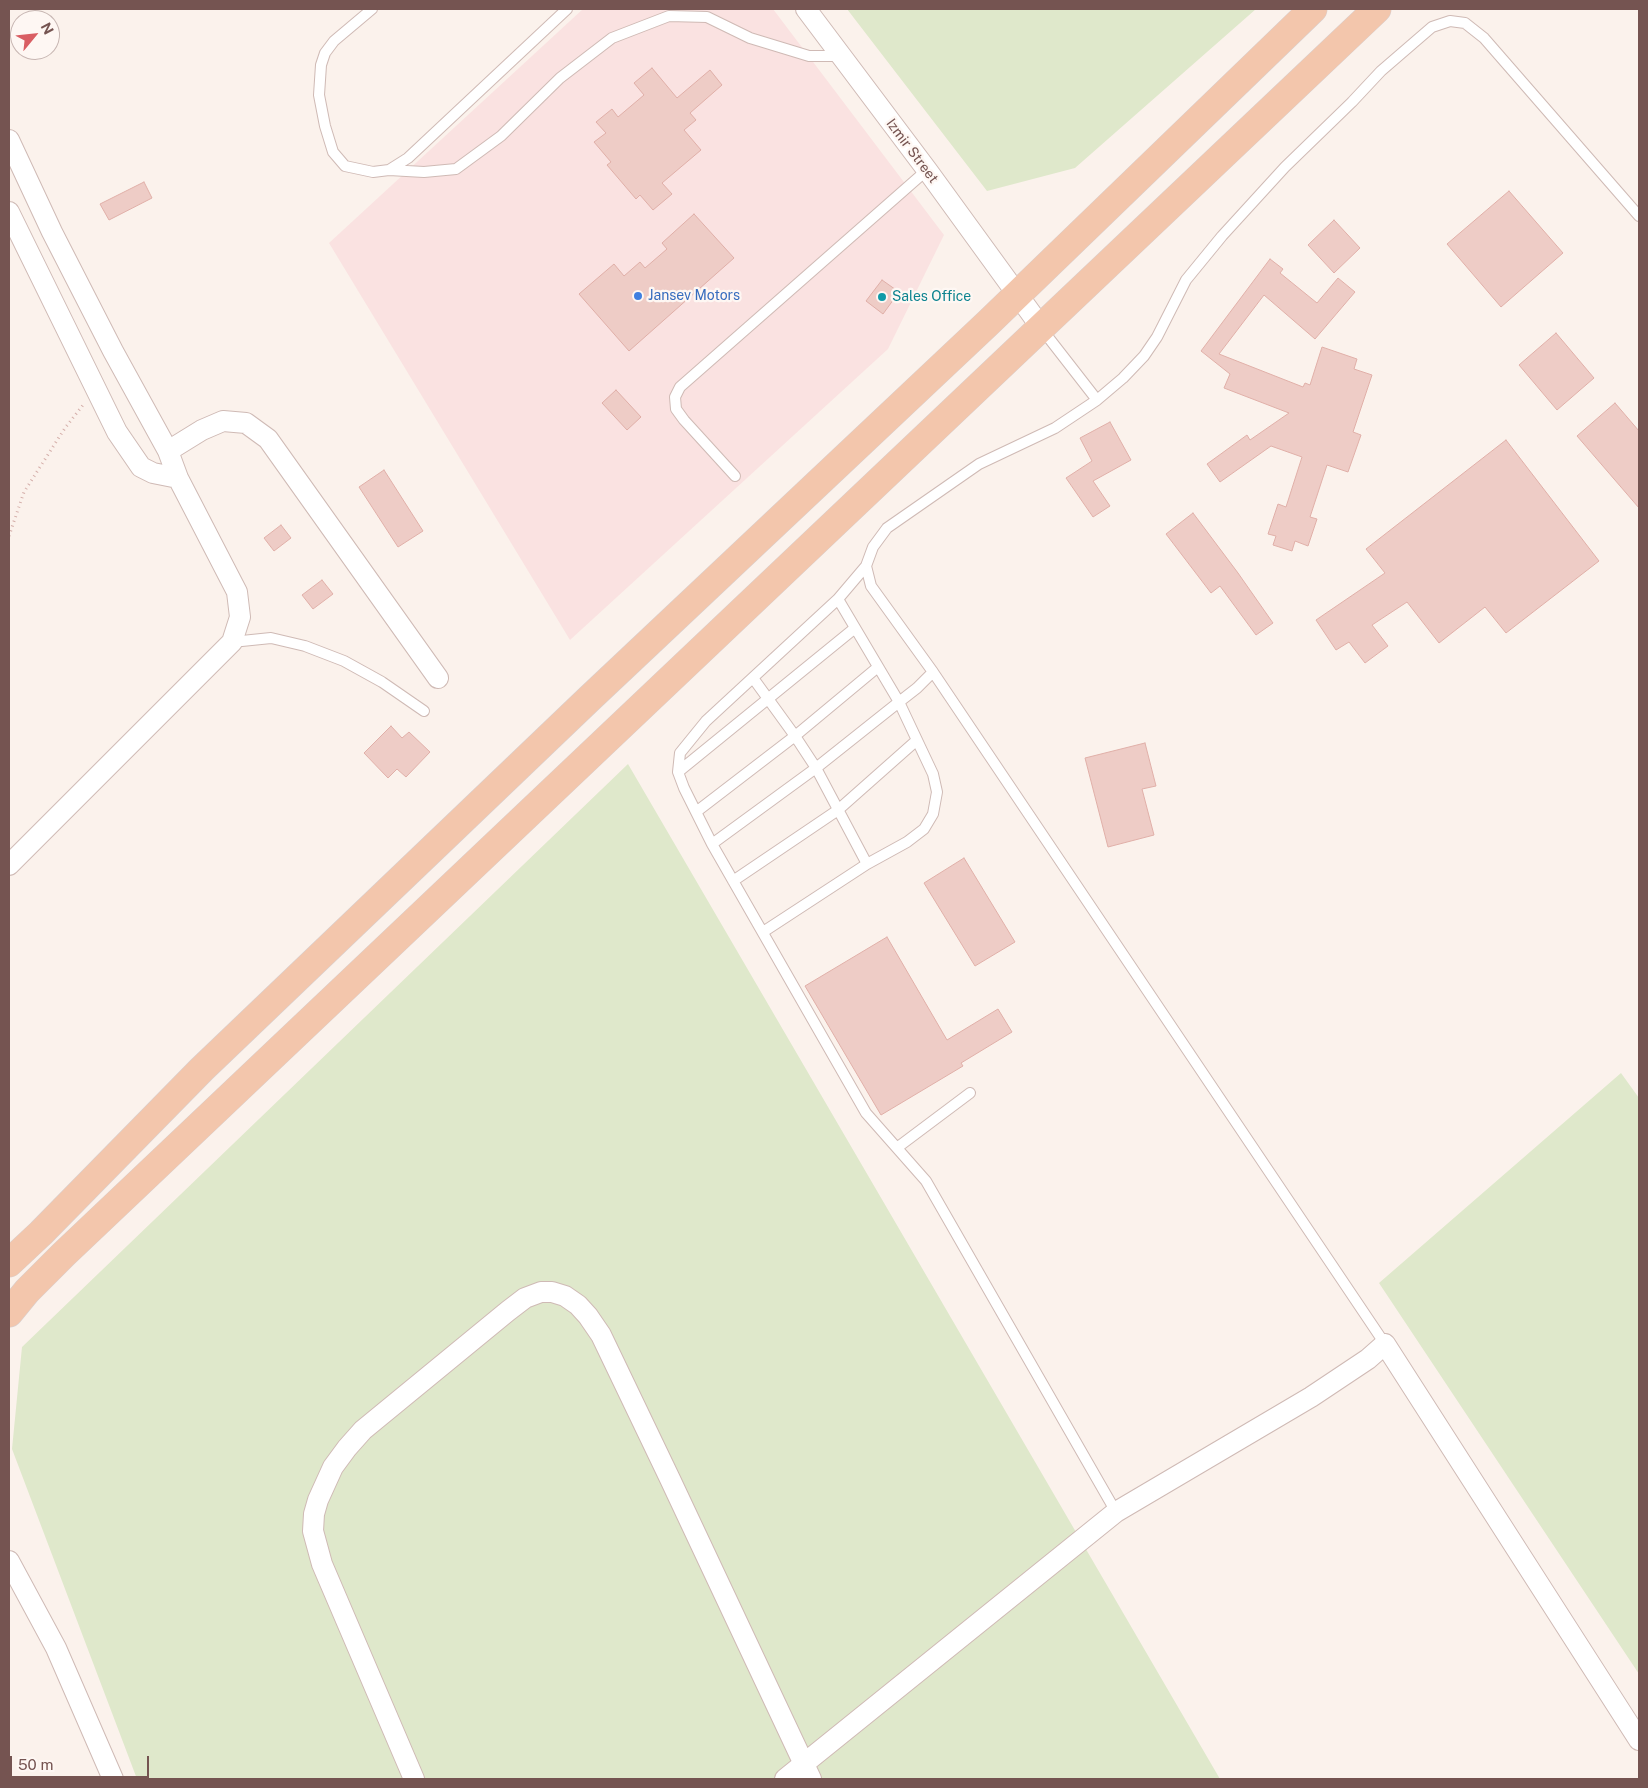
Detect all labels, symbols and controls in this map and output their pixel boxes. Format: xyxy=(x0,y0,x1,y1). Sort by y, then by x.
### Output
north arrow xyxy=(10,10,60,60)
text: N xyxy=(38,20,57,37)
street label: Izmir Street xyxy=(882,116,942,186)
place label: Jansev Motors xyxy=(648,288,740,304)
place label: Sales Office xyxy=(892,289,971,305)
marker: Jansev Motors xyxy=(632,290,644,302)
marker: Sales Office xyxy=(876,291,888,303)
scale bar xyxy=(12,1746,151,1778)
text: 50 m xyxy=(18,1756,53,1773)

